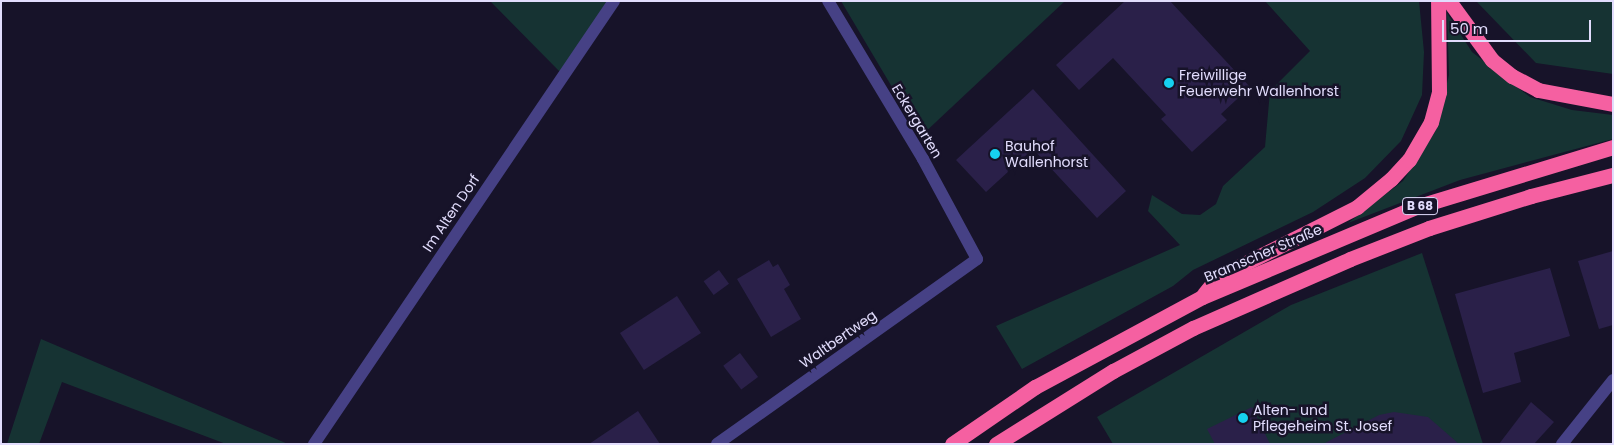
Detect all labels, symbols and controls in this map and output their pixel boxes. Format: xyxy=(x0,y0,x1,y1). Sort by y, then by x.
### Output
scale bar xyxy=(1444,10,1593,42)
text: 50 m xyxy=(1450,18,1488,39)
place label: Freiwillige Feuerwehr Wallenhorst xyxy=(1179,67,1339,100)
marker: Freiwillige Feuerwehr Wallenhorst xyxy=(1163,77,1175,89)
street label: Eckergarten xyxy=(888,81,946,161)
place label: Bauhof Wallenhorst xyxy=(1005,138,1088,170)
marker: Bauhof Wallenhorst xyxy=(989,148,1001,160)
street label: Im Alten Dorf xyxy=(419,171,483,255)
road number: B 68 xyxy=(1401,197,1439,216)
street label: Bramscher Straße xyxy=(1202,221,1324,285)
street label: Waltbertweg xyxy=(796,306,880,372)
place label: Alten- und Pflegeheim St. Josef xyxy=(1253,402,1392,434)
marker: Alten- und Pflegeheim St. Josef xyxy=(1237,412,1249,424)

